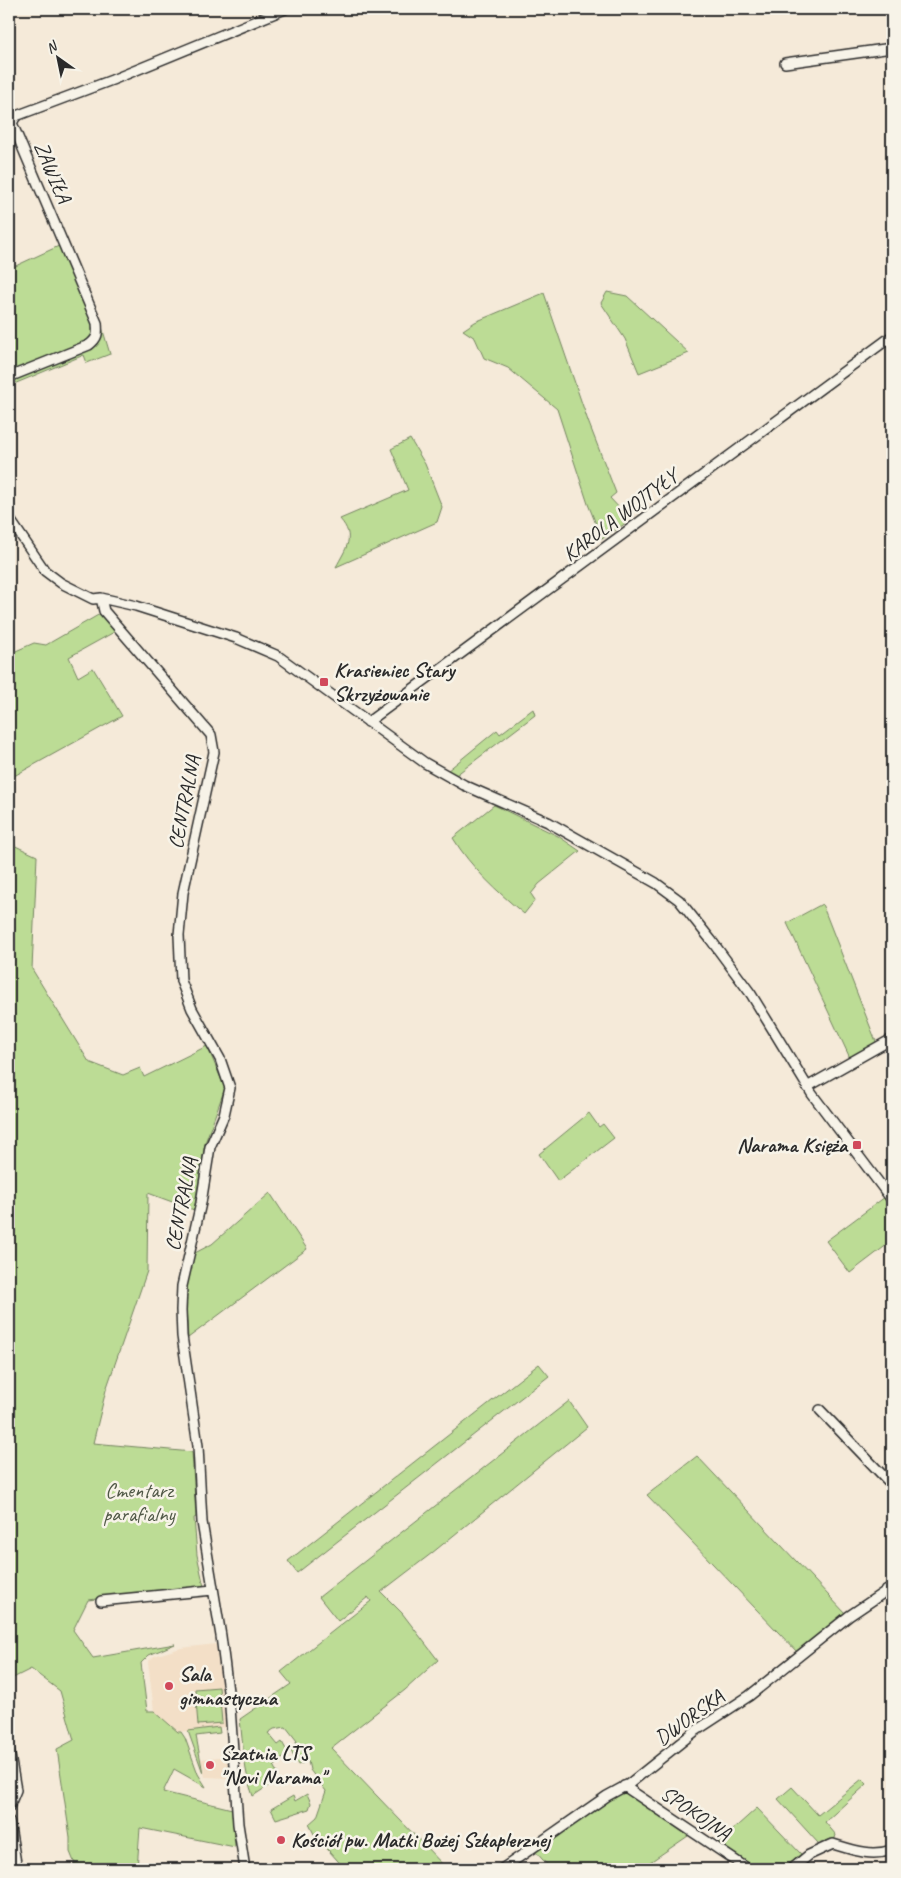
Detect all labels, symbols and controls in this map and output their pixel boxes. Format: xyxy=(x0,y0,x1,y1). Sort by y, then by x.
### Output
north arrow xyxy=(32,32,82,82)
text: N xyxy=(43,37,61,57)
street label: ZAWIŁA xyxy=(29,138,78,208)
street label: KAROLA WOJTYŁY xyxy=(557,461,686,567)
place label: Krasieniec Stary Skrzyżowanie xyxy=(334,657,456,707)
marker: Krasieniec Stary Skrzyżowanie xyxy=(318,676,330,688)
street label: CENTRALNA xyxy=(162,753,206,851)
place label: Narama Księża xyxy=(737,1132,849,1158)
marker: Narama Księża xyxy=(851,1139,863,1151)
street label: CENTRALNA xyxy=(159,1155,203,1253)
park label: Cmentarz parafialny xyxy=(103,1477,177,1527)
place label: Sala gimnastyczna xyxy=(179,1661,278,1711)
marker: Sala gimnastyczna xyxy=(163,1680,175,1692)
street label: DWORSKA xyxy=(649,1683,729,1751)
place label: Szatnia LTS "Novi Narama" xyxy=(220,1740,330,1790)
marker: Szatnia LTS "Novi Narama" xyxy=(204,1759,216,1771)
street label: SPOKOJNA xyxy=(656,1780,737,1846)
place label: Kościół pw. Matki Bożej Szkaplerznej xyxy=(291,1827,553,1853)
marker: Kościół pw. Matki Bożej Szkaplerznej xyxy=(275,1834,287,1846)

